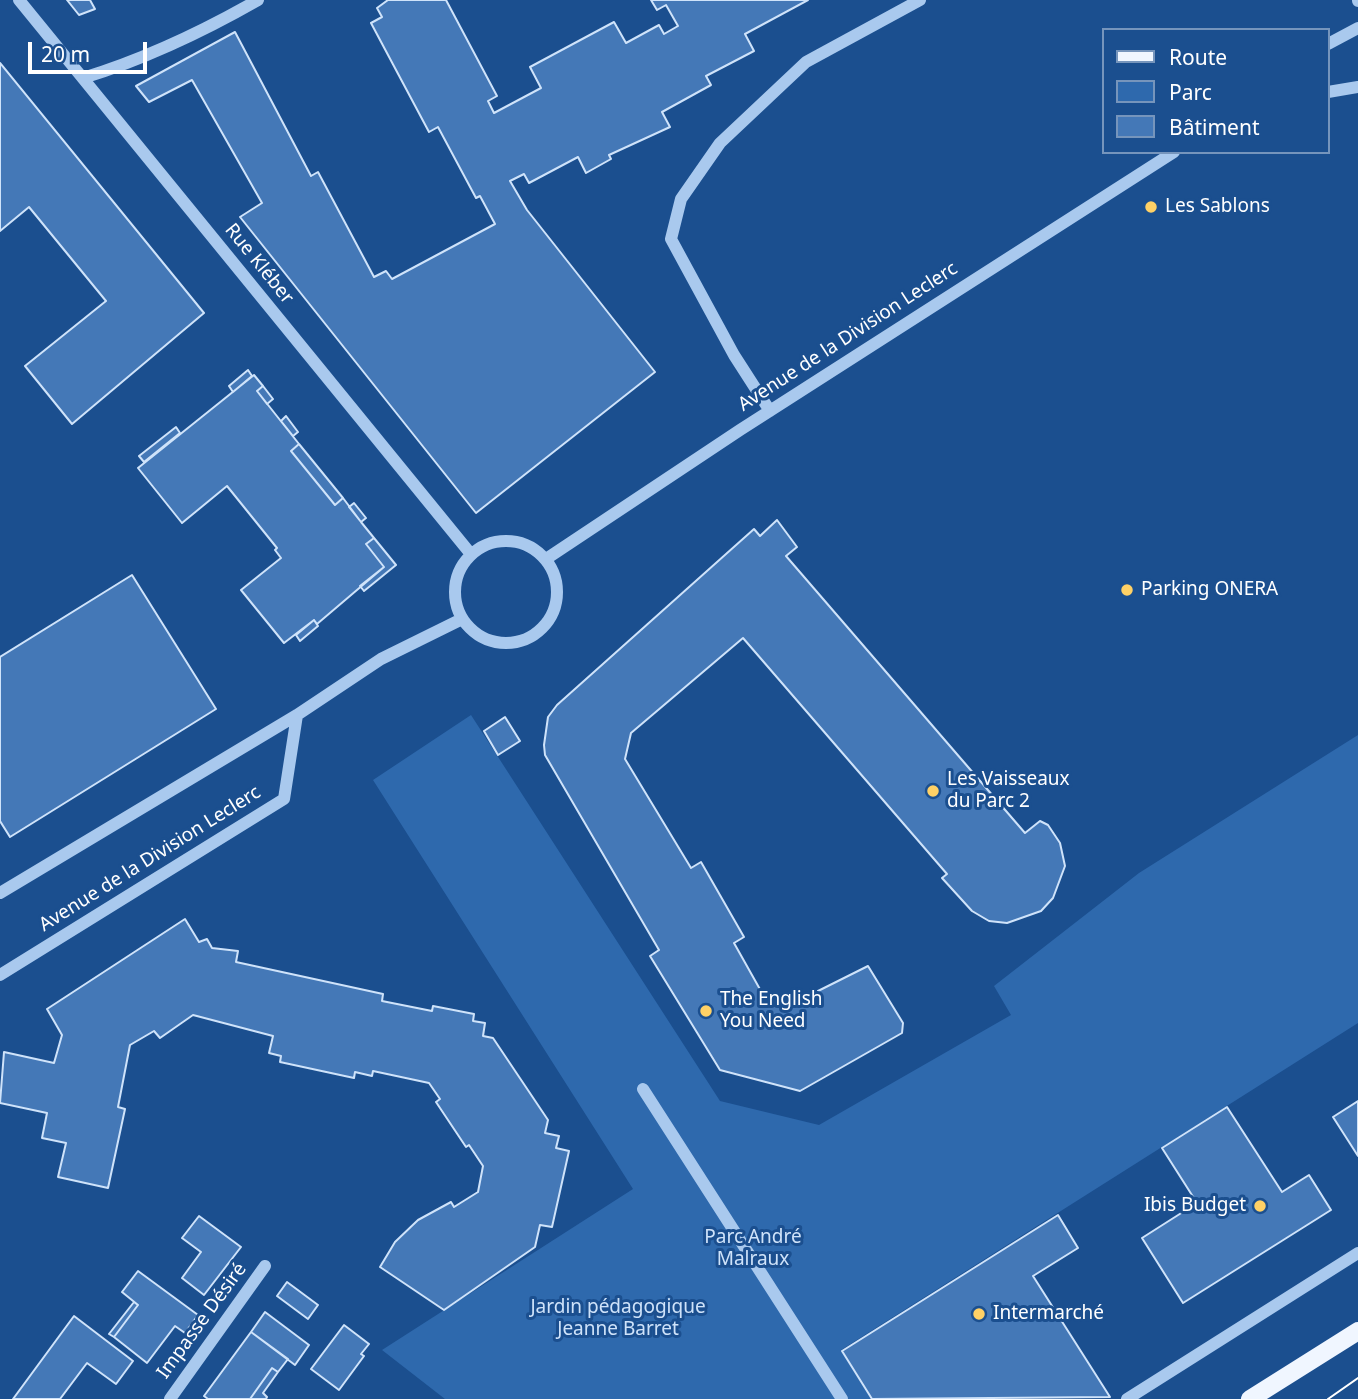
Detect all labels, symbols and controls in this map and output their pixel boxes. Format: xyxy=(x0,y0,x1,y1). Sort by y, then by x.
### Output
scale bar xyxy=(32,28,150,72)
legend xyxy=(1102,28,1330,154)
text: 20 m xyxy=(41,40,90,68)
text: Route xyxy=(1169,43,1227,71)
text: Parc xyxy=(1169,78,1212,106)
text: Bâtiment xyxy=(1169,113,1259,141)
place label: Les Sablons xyxy=(1165,196,1270,218)
marker: Les Sablons xyxy=(1143,199,1159,215)
street label: Rue Kléber xyxy=(220,219,298,309)
street label: Avenue de la Division Leclerc xyxy=(734,257,962,417)
place label: Parking ONERA xyxy=(1141,579,1278,601)
marker: Parking ONERA xyxy=(1119,582,1135,598)
place label: Les Vaisseaux du Parc 2 xyxy=(947,769,1070,813)
street label: Avenue de la Division Leclerc xyxy=(35,781,265,937)
marker: Les Vaisseaux du Parc 2 xyxy=(925,783,941,799)
place label: The English You Need xyxy=(720,989,823,1033)
marker: The English You Need xyxy=(698,1003,714,1019)
place label: Ibis Budget xyxy=(1144,1195,1246,1217)
marker: Ibis Budget xyxy=(1252,1198,1268,1214)
park label: Parc André Malraux xyxy=(704,1227,802,1271)
street label: Impasse Désiré xyxy=(152,1259,252,1383)
park label: Jardin pédagogique Jeanne Barret xyxy=(530,1297,706,1341)
place label: Intermarché xyxy=(993,1303,1104,1325)
marker: Intermarché xyxy=(971,1306,987,1322)

